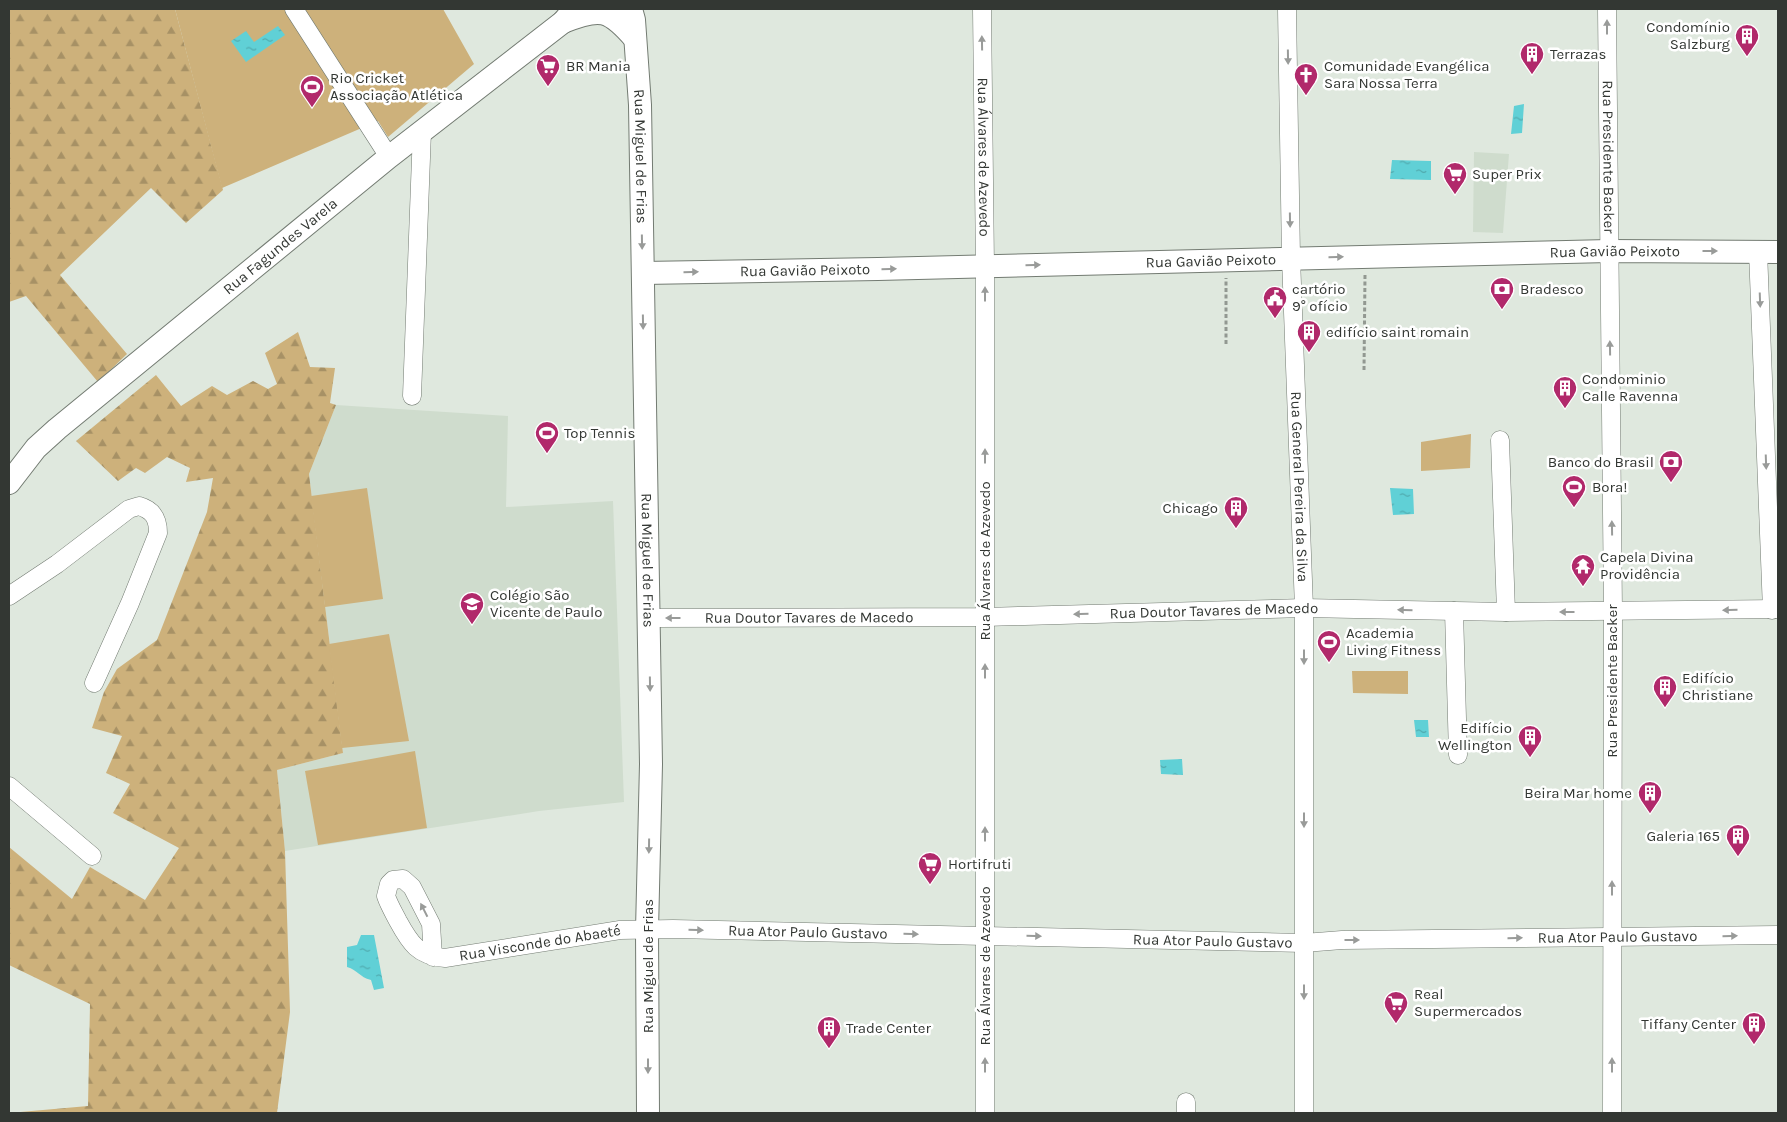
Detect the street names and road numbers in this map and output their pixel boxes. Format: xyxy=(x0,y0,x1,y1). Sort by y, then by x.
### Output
street label: Rua Álvares de Azevedo xyxy=(974,77,994,237)
street label: Rua Presidente Backer xyxy=(1599,80,1618,234)
street label: Rua Miguel de Frias xyxy=(630,89,651,224)
street label: Rua Fagundes Varela xyxy=(219,194,341,298)
street label: Rua Gavião Peixoto xyxy=(1549,242,1680,261)
street label: Rua Gavião Peixoto xyxy=(1145,250,1276,271)
street label: Rua Gavião Peixoto xyxy=(740,260,870,280)
street label: Rua General Pereira da Silva xyxy=(1287,391,1312,583)
street label: Rua Álvares de Azevedo xyxy=(976,481,994,641)
street label: Rua Miguel de Frias xyxy=(637,493,658,628)
street label: Rua Doutor Tavares de Macedo xyxy=(1109,599,1318,622)
street label: Rua Presidente Backer xyxy=(1603,604,1621,758)
street label: Rua Doutor Tavares de Macedo xyxy=(705,608,913,627)
street label: Rua Álvares de Azevedo xyxy=(976,886,994,1046)
street label: Rua Miguel de Frias xyxy=(639,899,657,1033)
street label: Rua Visconde do Abaeté xyxy=(458,921,622,965)
street label: Rua Ator Paulo Gustavo xyxy=(728,921,888,943)
street label: Rua Ator Paulo Gustavo xyxy=(1538,927,1697,947)
street label: Rua Ator Paulo Gustavo xyxy=(1133,930,1293,952)

